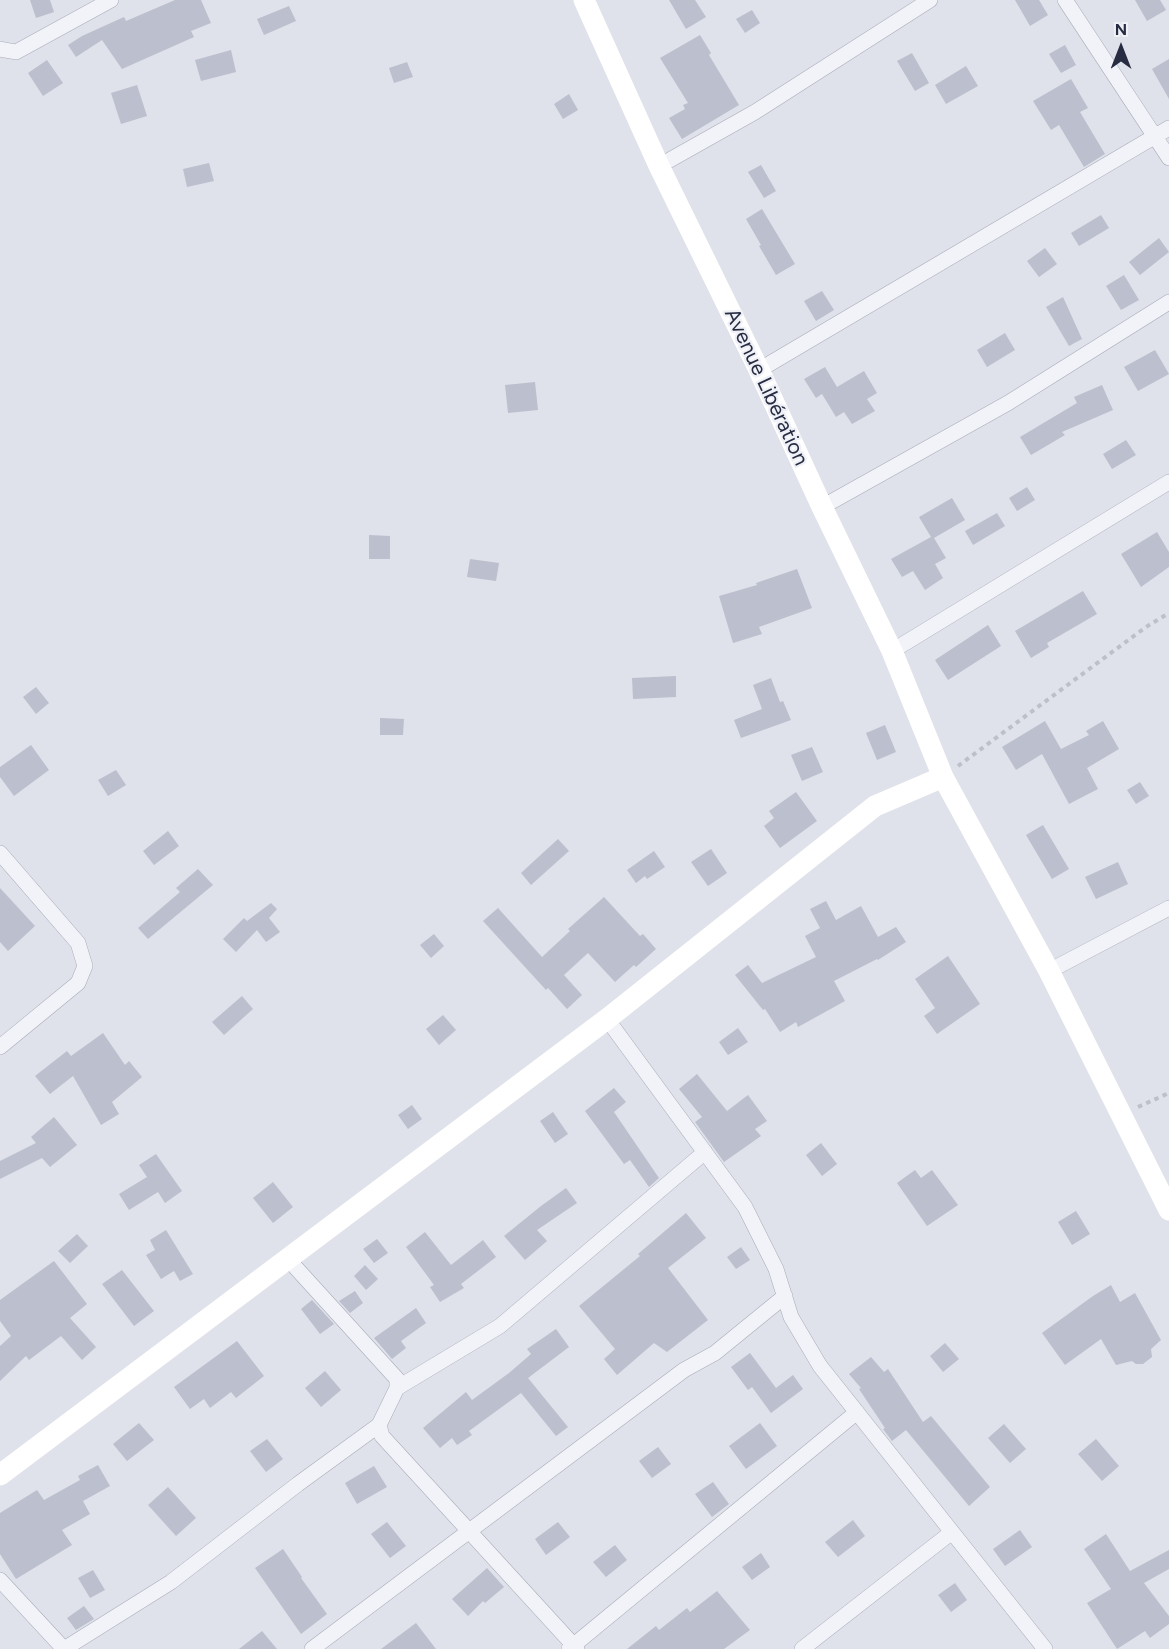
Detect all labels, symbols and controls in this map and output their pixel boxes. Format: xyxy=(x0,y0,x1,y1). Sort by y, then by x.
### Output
north arrow xyxy=(1091,18,1151,78)
text: N xyxy=(1115,20,1127,39)
street label: Avenue Libération xyxy=(719,305,813,469)

